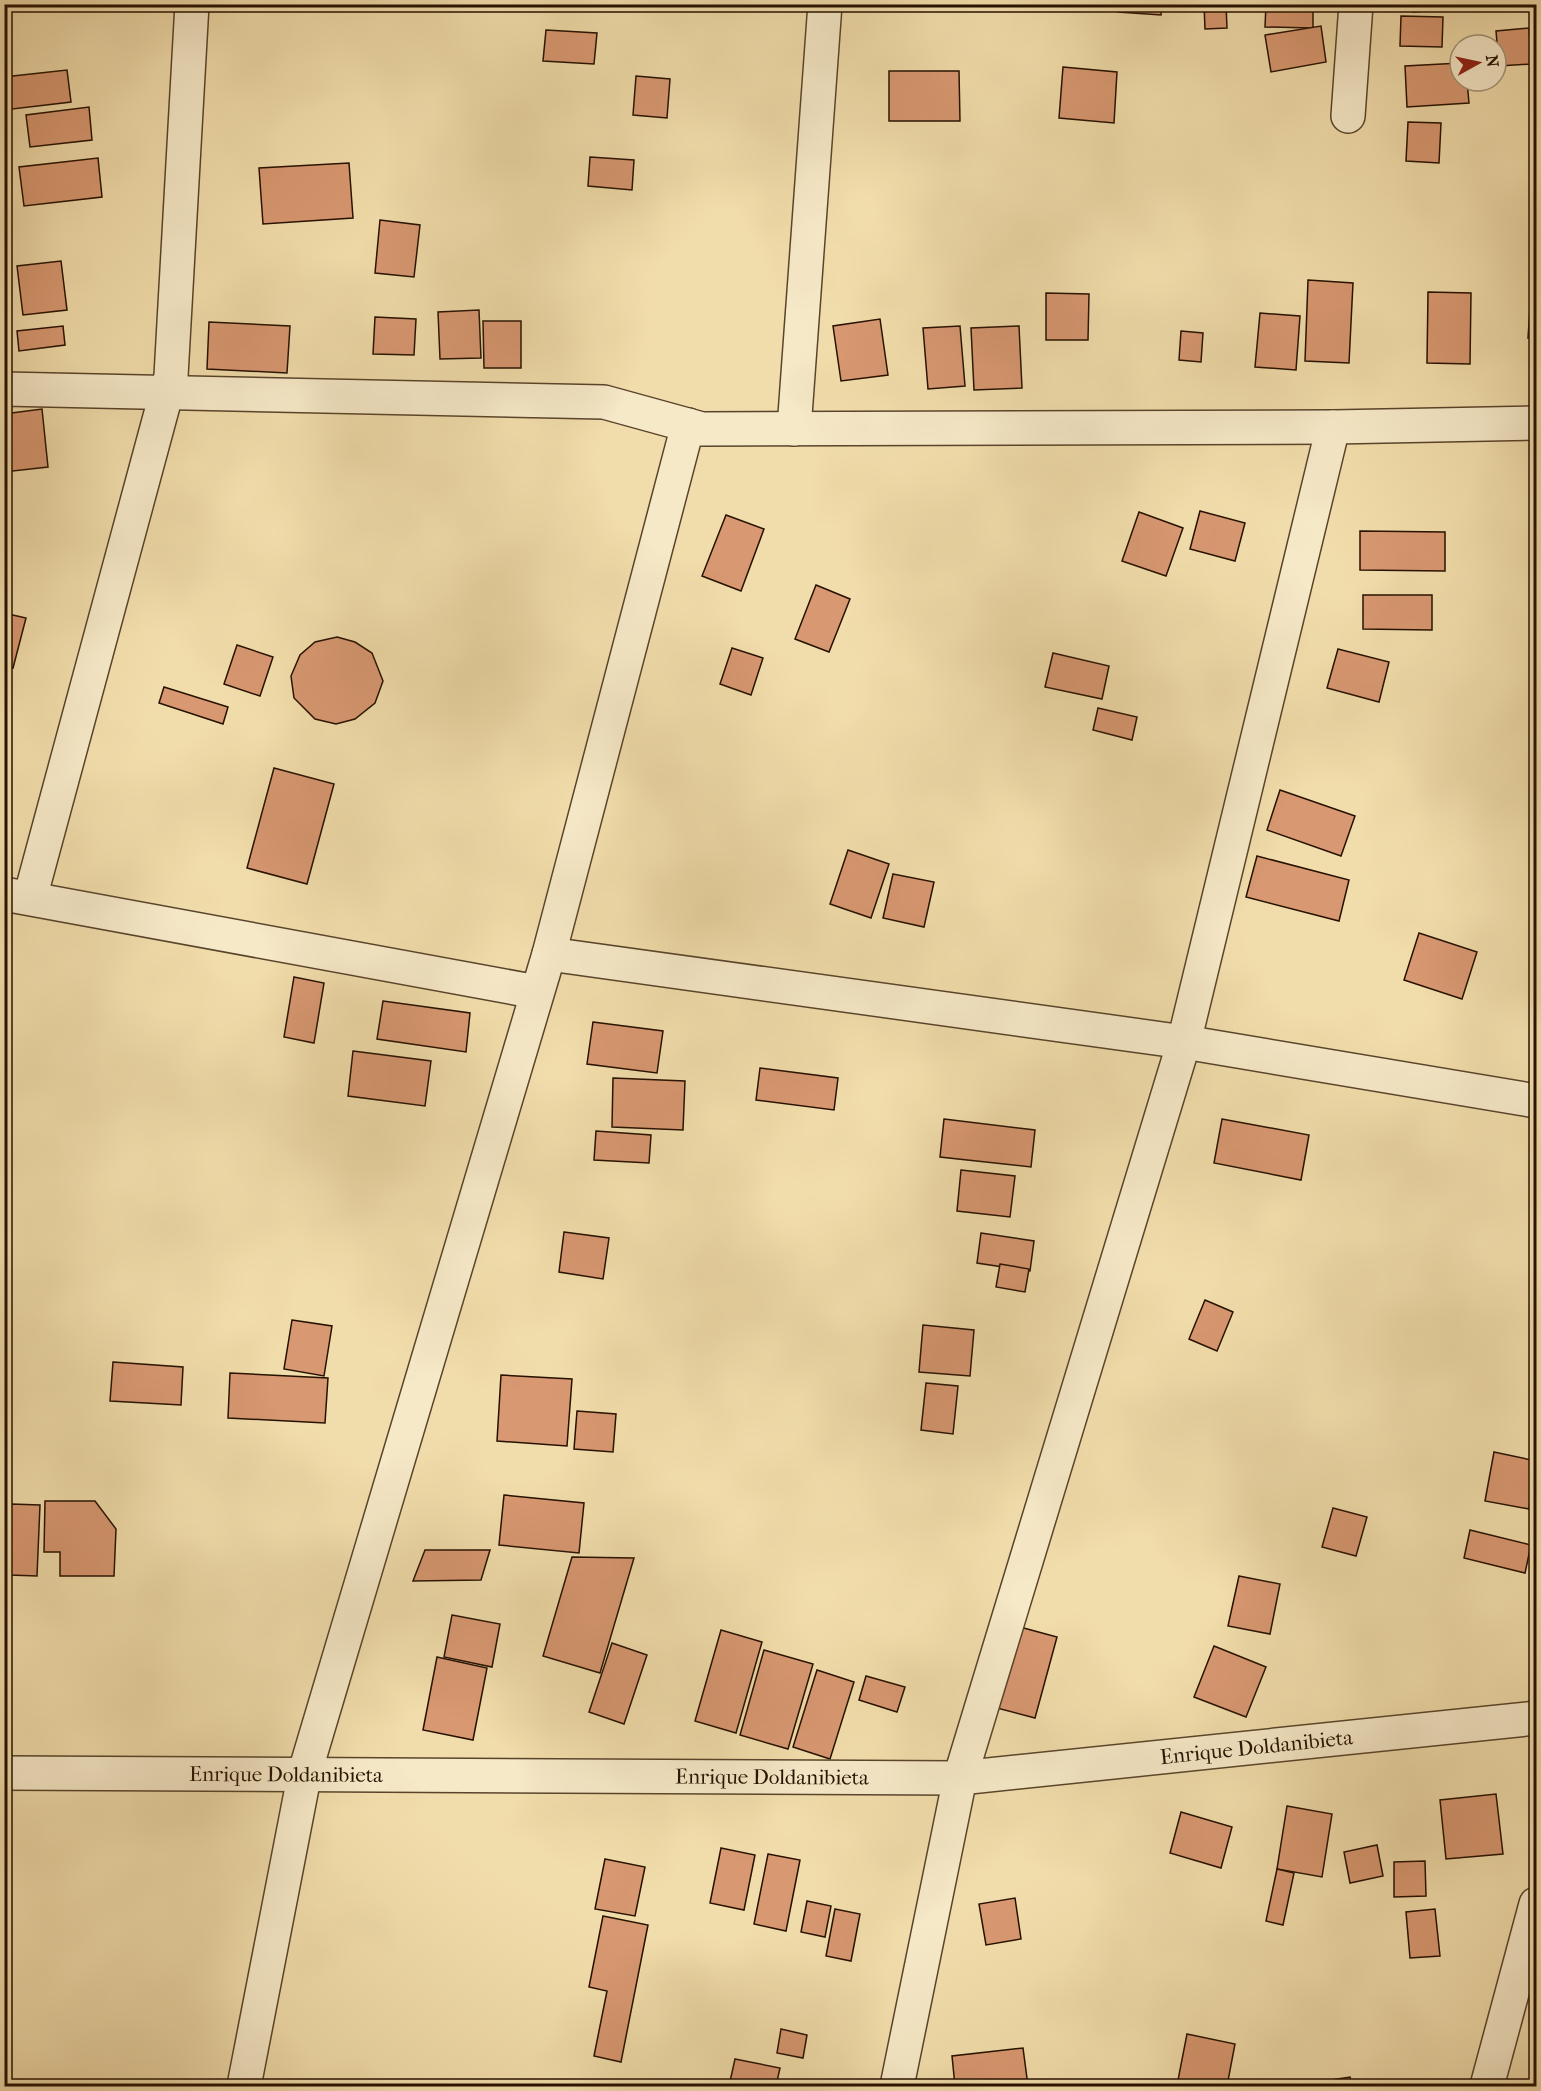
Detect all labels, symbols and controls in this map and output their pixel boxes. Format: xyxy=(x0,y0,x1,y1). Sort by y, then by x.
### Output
north arrow xyxy=(1448,33,1508,93)
text: N xyxy=(1482,54,1503,69)
street label: Enrique Doldanibieta xyxy=(1159,1725,1354,1769)
street label: Enrique Doldanibieta xyxy=(189,1762,383,1787)
street label: Enrique Doldanibieta xyxy=(675,1765,869,1790)

